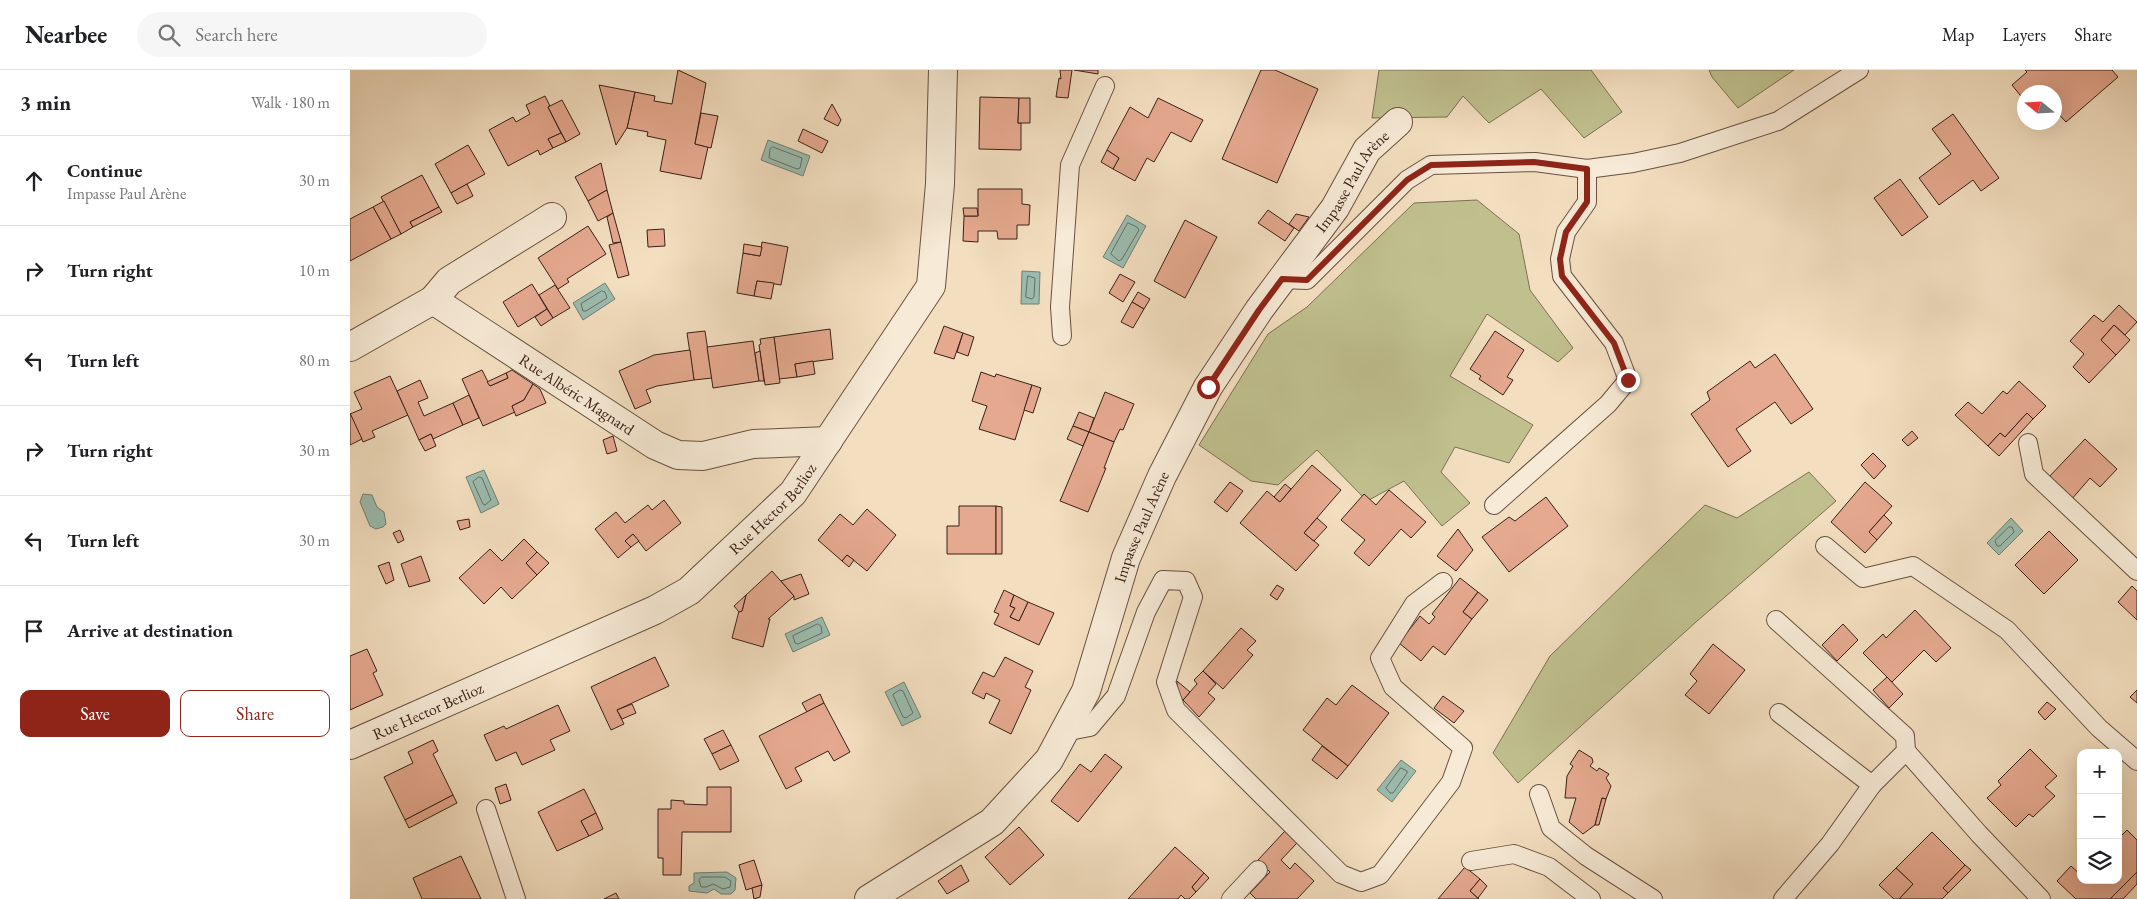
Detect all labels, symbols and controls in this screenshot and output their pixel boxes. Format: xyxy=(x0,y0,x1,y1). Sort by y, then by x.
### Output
search box xyxy=(137,12,487,57)
text: Nearbee xyxy=(25,19,107,50)
icon: search xyxy=(155,21,183,49)
text: Search here xyxy=(195,22,278,47)
text: Map xyxy=(1942,23,1974,46)
text: Layers xyxy=(2002,23,2046,46)
text: Share xyxy=(2074,23,2112,46)
north arrow xyxy=(2017,85,2062,130)
text: 3 min xyxy=(20,89,71,116)
text: Walk · 180 m xyxy=(251,92,330,113)
street label: Impasse Paul Arène xyxy=(1311,125,1393,237)
text: Continue xyxy=(67,158,142,183)
icon: ahead xyxy=(20,167,48,195)
text: 30 m xyxy=(299,170,330,191)
text: Impasse Paul Arène xyxy=(67,183,186,204)
icon: right xyxy=(20,257,48,285)
text: Turn right xyxy=(67,258,153,283)
text: 10 m xyxy=(299,260,330,281)
icon: left xyxy=(20,347,48,375)
text: Turn left xyxy=(67,348,139,373)
street label: Rue Albéric Magnard xyxy=(515,349,639,440)
text: 80 m xyxy=(299,350,330,371)
route end xyxy=(1617,369,1640,392)
route start xyxy=(1197,376,1220,399)
icon: right xyxy=(20,437,48,465)
text: Turn right xyxy=(67,438,153,463)
text: 30 m xyxy=(299,440,330,461)
street label: Rue Hector Berlioz xyxy=(724,459,821,559)
street label: Impasse Paul Arène xyxy=(1109,467,1174,585)
icon: left xyxy=(20,527,48,555)
text: Turn left xyxy=(67,528,139,553)
text: 30 m xyxy=(299,530,330,551)
icon: arrive xyxy=(20,617,48,645)
text: Arrive at destination xyxy=(67,618,233,643)
street label: Rue Hector Berlioz xyxy=(369,677,487,745)
button: Save xyxy=(20,690,170,737)
button: Share xyxy=(180,690,330,737)
map controls xyxy=(2077,749,2122,884)
button: + xyxy=(2077,749,2122,794)
button: − xyxy=(2077,794,2122,839)
button: layers xyxy=(2077,839,2122,884)

